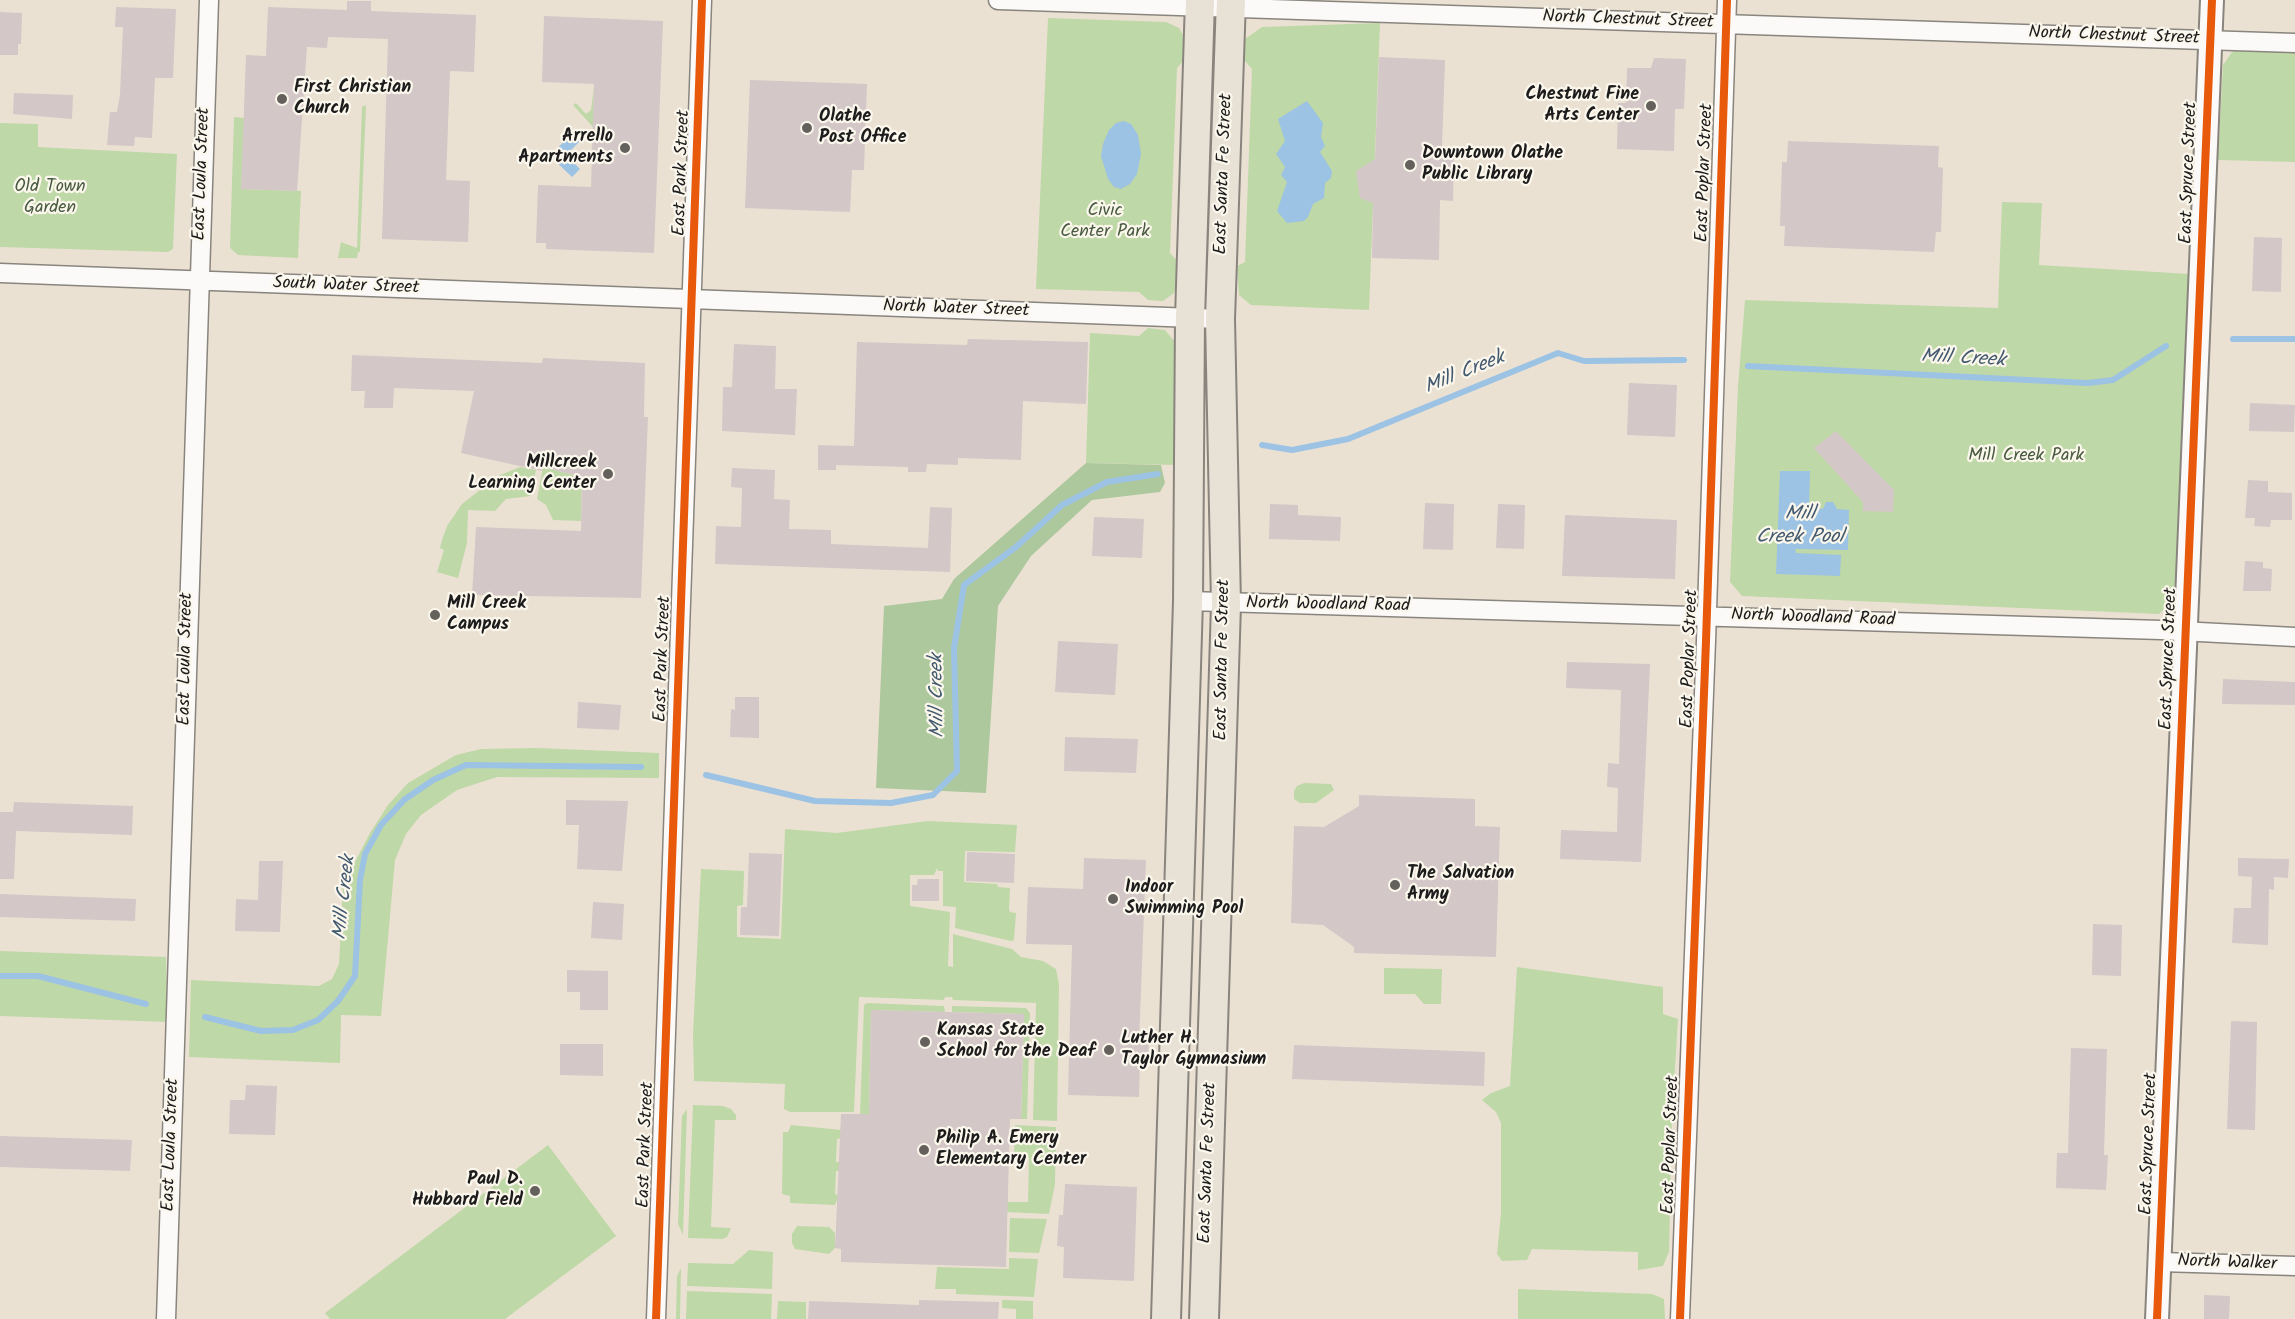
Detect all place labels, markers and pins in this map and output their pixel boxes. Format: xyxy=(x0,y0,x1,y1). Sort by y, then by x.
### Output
place label: First Christian Church xyxy=(294,78,411,121)
place label: Chestnut Fine Arts Center xyxy=(1525,85,1639,128)
marker: First Christian Church xyxy=(275,92,289,106)
marker: Chestnut Fine Arts Center xyxy=(1644,99,1658,113)
place label: Olathe Post Office xyxy=(819,107,906,150)
marker: Olathe Post Office xyxy=(800,121,814,135)
place label: Arrello Apartments xyxy=(518,127,613,170)
marker: Arrello Apartments xyxy=(618,141,632,155)
place label: Downtown Olathe Public Library xyxy=(1422,144,1563,186)
marker: Downtown Olathe Public Library xyxy=(1403,158,1417,172)
place label: Millcreek Learning Center xyxy=(468,453,596,496)
marker: Millcreek Learning Center xyxy=(601,467,615,481)
place label: Mill Creek Campus xyxy=(447,594,526,636)
marker: Mill Creek Campus xyxy=(428,608,442,622)
place label: The Salvation Army xyxy=(1407,864,1514,906)
place label: Indoor Swimming Pool xyxy=(1125,878,1243,920)
marker: The Salvation Army xyxy=(1388,878,1402,892)
marker: Indoor Swimming Pool xyxy=(1106,892,1120,906)
place label: Kansas State School for the Deaf xyxy=(937,1021,1095,1064)
place label: Luther H. Taylor Gymnasium xyxy=(1121,1029,1266,1072)
marker: Kansas State School for the Deaf xyxy=(918,1035,932,1049)
marker: Luther H. Taylor Gymnasium xyxy=(1102,1043,1116,1057)
place label: Philip A. Emery Elementary Center xyxy=(936,1129,1086,1172)
marker: Philip A. Emery Elementary Center xyxy=(917,1143,931,1157)
place label: Paul D. Hubbard Field xyxy=(412,1170,523,1212)
marker: Paul D. Hubbard Field xyxy=(528,1184,542,1198)

